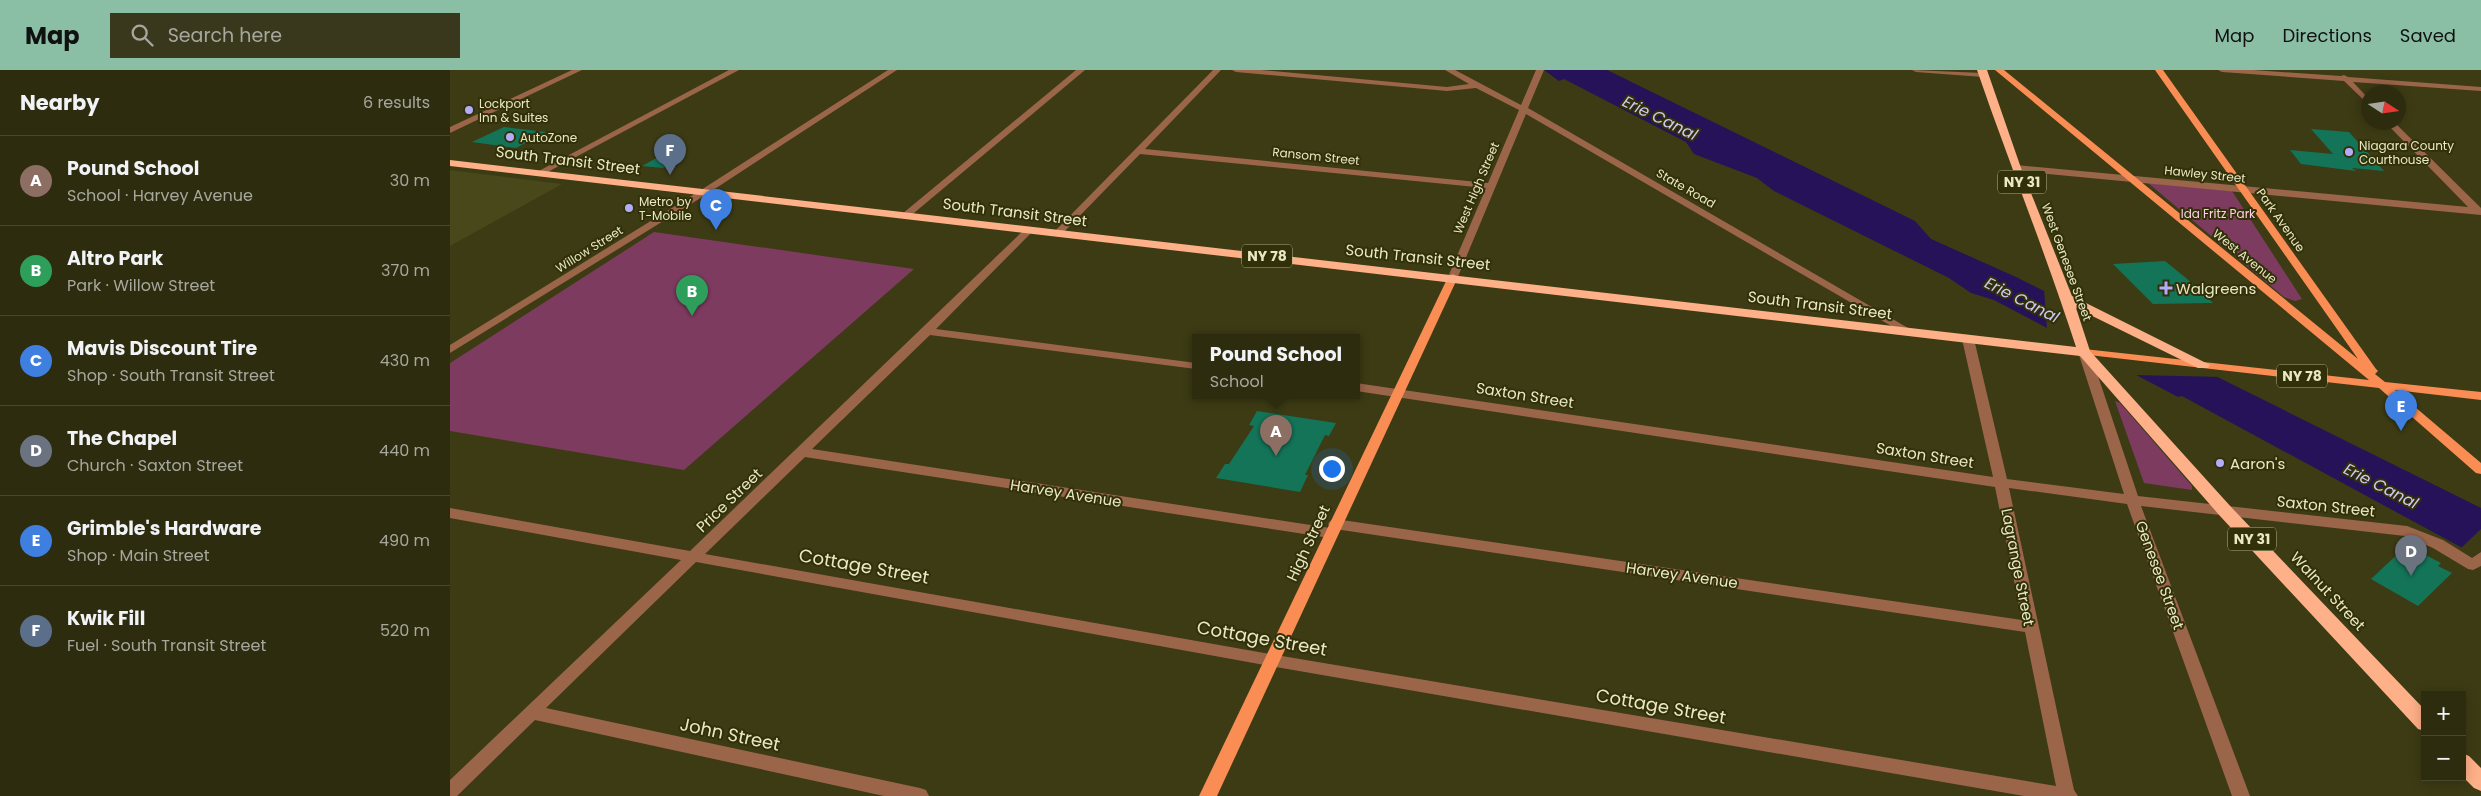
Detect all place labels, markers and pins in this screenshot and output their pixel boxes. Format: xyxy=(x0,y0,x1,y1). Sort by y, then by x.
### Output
place label: Lockport Inn & Suites xyxy=(479,95,548,126)
marker: Lockport Inn & Suites xyxy=(463,104,475,116)
place label: AutoZone xyxy=(520,129,577,146)
marker: AutoZone xyxy=(504,131,516,143)
pin: F xyxy=(654,134,686,175)
place label: Niagara County Courthouse xyxy=(2359,137,2454,168)
marker: Niagara County Courthouse xyxy=(2343,146,2355,158)
pin: C xyxy=(700,189,732,230)
place label: Metro by T-Mobile xyxy=(639,193,692,224)
marker: Metro by T-Mobile xyxy=(623,202,635,214)
pin: B xyxy=(676,275,708,316)
place label: Walgreens xyxy=(2176,278,2256,299)
marker: Walgreens xyxy=(2160,282,2172,294)
pin: E xyxy=(2385,390,2417,431)
pin: A xyxy=(1260,415,1292,456)
place label: Aaron's xyxy=(2230,453,2285,474)
marker: Aaron's xyxy=(2214,457,2226,469)
pin: D xyxy=(2395,535,2427,576)

